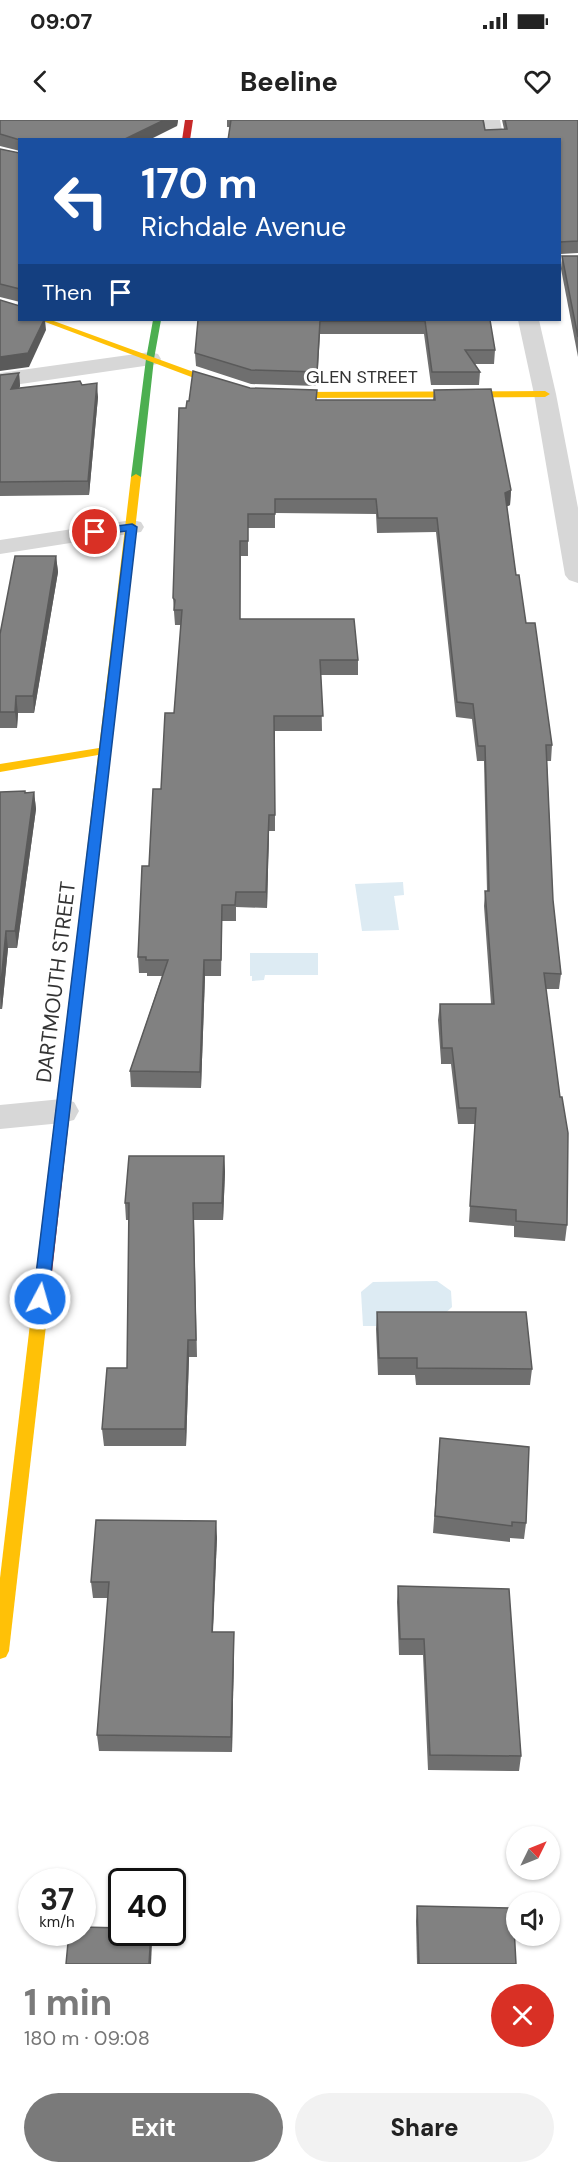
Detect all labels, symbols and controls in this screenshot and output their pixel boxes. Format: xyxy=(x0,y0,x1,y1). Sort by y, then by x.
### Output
text: 09:07 xyxy=(30,7,92,36)
text: Beeline xyxy=(240,64,338,99)
icon: back xyxy=(24,65,57,98)
icon: heart xyxy=(521,65,554,98)
text: 170 m xyxy=(141,156,258,211)
icon: left xyxy=(42,162,120,240)
text: Richdale Avenue xyxy=(141,209,346,244)
icon: arrive xyxy=(104,276,137,309)
text: Then xyxy=(42,278,92,307)
street label: GLEN STREET xyxy=(306,365,418,389)
pin xyxy=(69,506,120,557)
icon: arrive xyxy=(78,515,111,548)
street label: DARTMOUTH STREET xyxy=(30,880,82,1084)
position arrow xyxy=(8,1267,72,1331)
north arrow xyxy=(506,1826,560,1880)
map controls xyxy=(506,1826,560,1946)
speed limit sign: 40 xyxy=(108,1868,186,1946)
text: 37 xyxy=(40,1880,74,1919)
button: sound xyxy=(506,1892,560,1946)
text: km/h xyxy=(39,1912,75,1932)
text: 1 min xyxy=(24,1979,112,2026)
button: close xyxy=(491,1984,554,2047)
text: 180 m · 09:08 xyxy=(24,2025,150,2051)
button: Exit xyxy=(24,2093,283,2162)
button: Share xyxy=(295,2093,554,2162)

